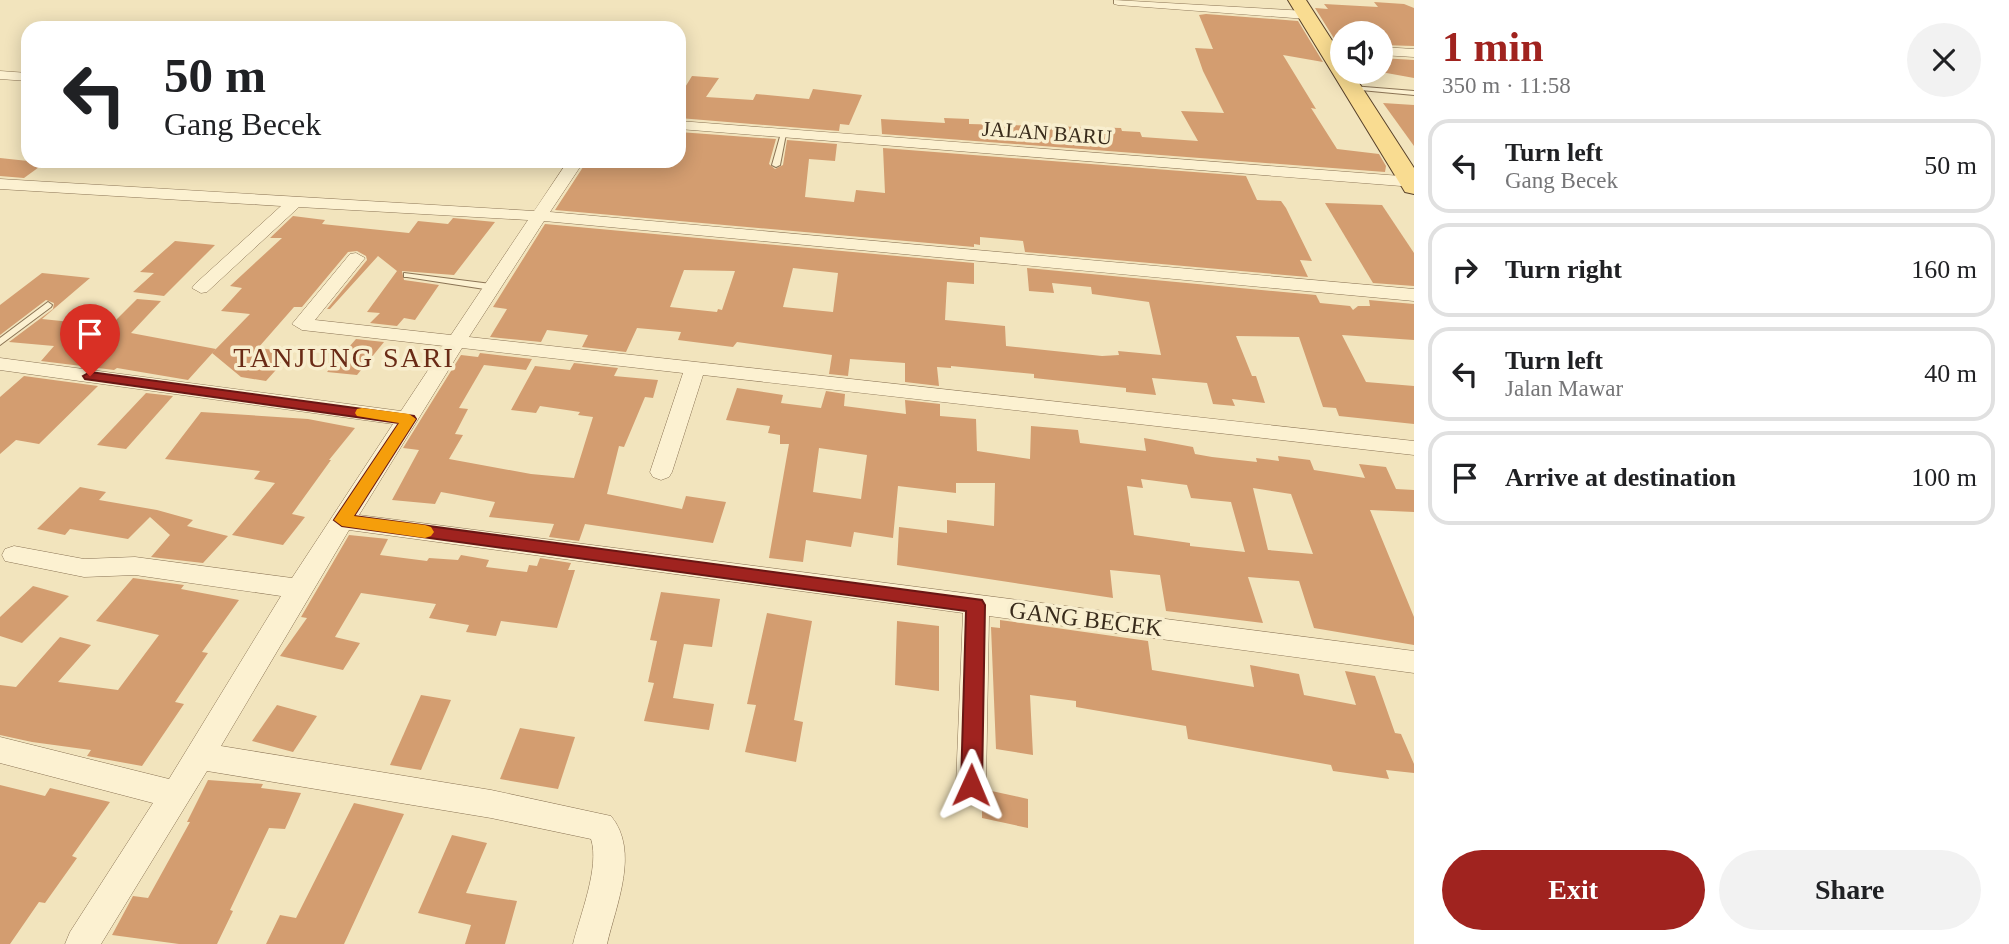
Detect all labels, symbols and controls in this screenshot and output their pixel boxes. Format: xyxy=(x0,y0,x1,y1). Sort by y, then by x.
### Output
map controls xyxy=(1330,21,1393,84)
button: sound xyxy=(1330,21,1393,84)
button: close xyxy=(1907,23,1981,97)
text: 1 min xyxy=(1442,24,1544,70)
text: 50 m xyxy=(164,48,266,103)
icon: left xyxy=(49,49,140,140)
text: 350 m · 11:58 xyxy=(1442,73,1571,98)
text: Gang Becek xyxy=(164,106,321,142)
street label: JALAN BARU xyxy=(981,116,1113,150)
text: Turn left xyxy=(1505,138,1603,167)
icon: left xyxy=(1446,147,1484,185)
text: 50 m xyxy=(1924,151,1977,180)
text: Gang Becek xyxy=(1505,168,1618,193)
icon: right xyxy=(1446,251,1484,289)
text: Turn right xyxy=(1505,255,1622,284)
text: 160 m xyxy=(1911,255,1977,284)
pin xyxy=(60,304,120,376)
icon: arrive xyxy=(71,315,109,353)
district label: TANJUNG SARI xyxy=(233,342,455,373)
text: Turn left xyxy=(1505,346,1603,375)
icon: left xyxy=(1446,355,1484,393)
text: 40 m xyxy=(1924,359,1977,388)
text: Jalan Mawar xyxy=(1505,376,1623,401)
icon: arrive xyxy=(1446,459,1484,497)
text: Arrive at destination xyxy=(1505,463,1736,492)
text: 100 m xyxy=(1911,463,1977,492)
street label: GANG BECEK xyxy=(1008,597,1165,641)
position arrow xyxy=(934,748,1008,822)
button: Exit xyxy=(1442,850,1705,930)
button: Share xyxy=(1719,850,1981,930)

